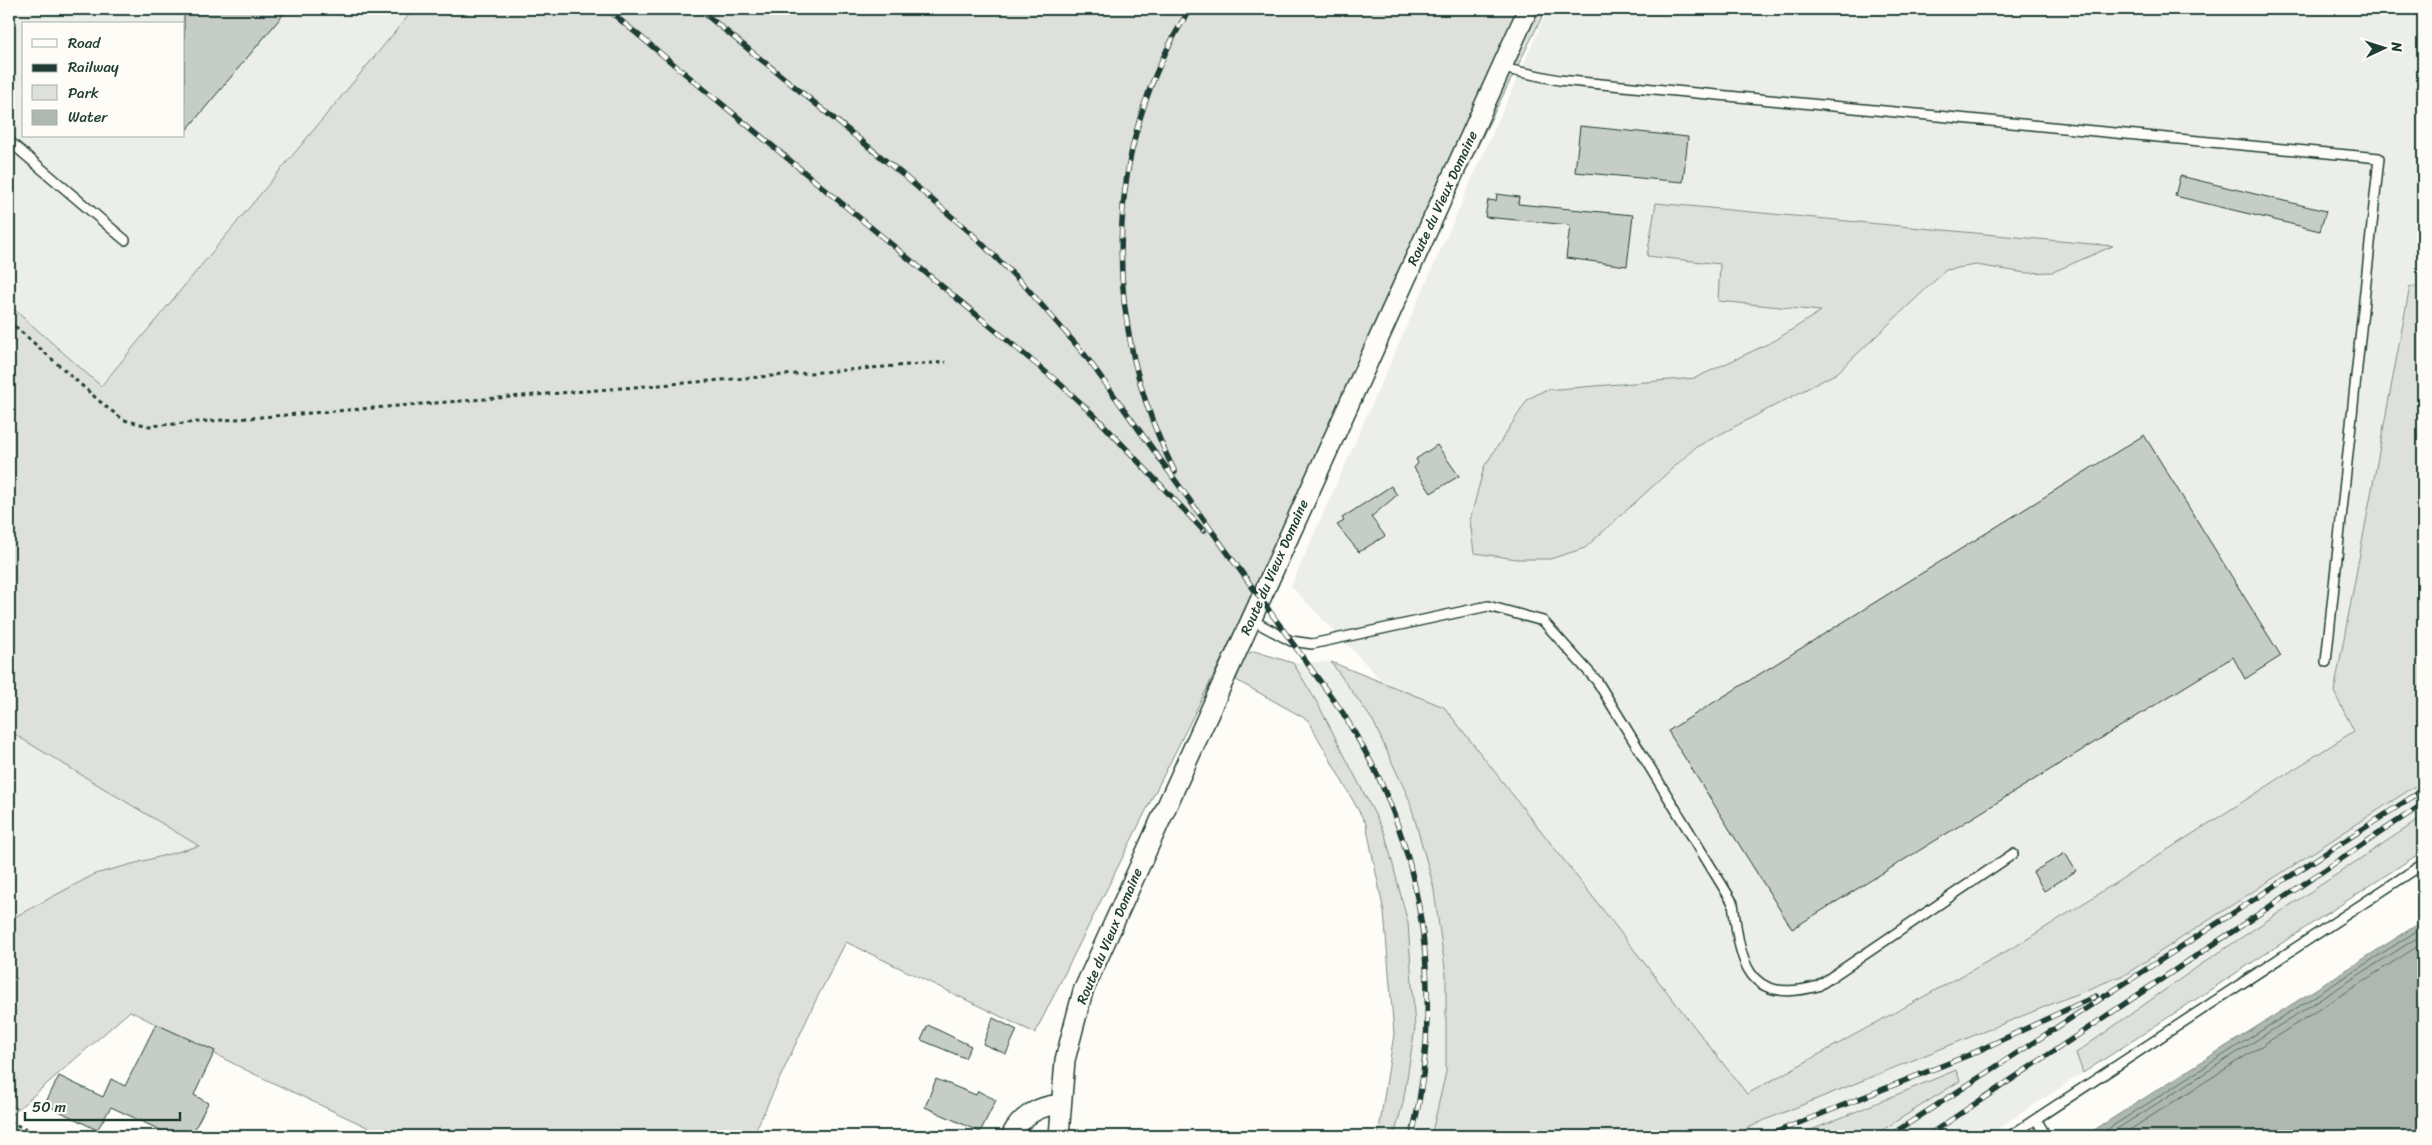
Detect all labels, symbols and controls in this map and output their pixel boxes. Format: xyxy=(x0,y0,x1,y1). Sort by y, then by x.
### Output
legend xyxy=(22,22,185,138)
north arrow xyxy=(2360,22,2410,72)
text: Road xyxy=(68,30,101,56)
text: N xyxy=(2384,40,2409,53)
text: Railway xyxy=(68,54,119,80)
text: Park xyxy=(68,80,99,106)
text: Water xyxy=(68,104,108,130)
street label: Route du Vieux Domaine xyxy=(1400,127,1485,270)
street label: Route du Vieux Domaine xyxy=(1233,495,1316,639)
street label: Route du Vieux Domaine xyxy=(1069,864,1150,1008)
scale bar xyxy=(25,1090,180,1122)
text: 50 m xyxy=(32,1094,67,1120)

